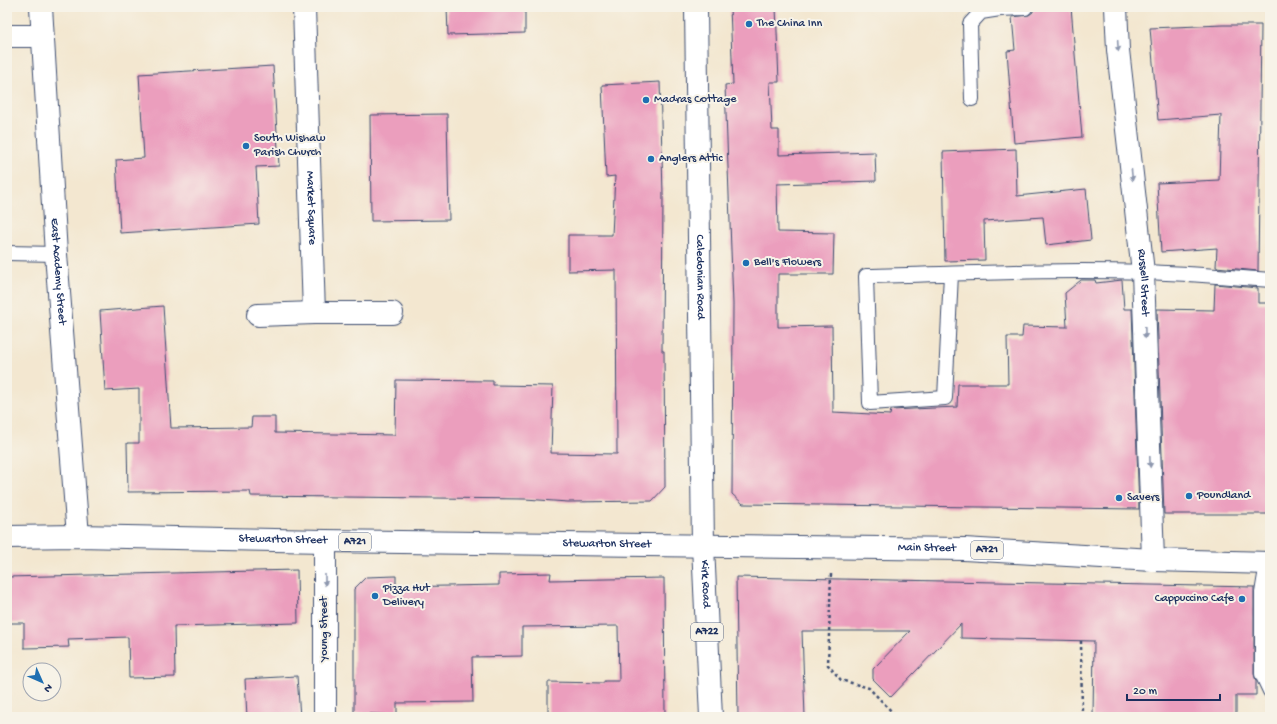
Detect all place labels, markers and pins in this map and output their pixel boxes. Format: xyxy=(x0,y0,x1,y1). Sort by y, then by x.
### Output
place label: The China Inn xyxy=(756,17,822,31)
marker: The China Inn xyxy=(744,19,754,29)
place label: Madras Cottage xyxy=(654,93,737,107)
marker: Madras Cottage xyxy=(641,95,651,105)
place label: South Wishaw Parish Church xyxy=(253,132,326,160)
marker: South Wishaw Parish Church xyxy=(241,141,251,151)
place label: Anglers Attic xyxy=(659,152,723,166)
marker: Anglers Attic xyxy=(646,154,656,164)
place label: Bell's Flowers xyxy=(753,256,822,270)
marker: Bell's Flowers xyxy=(741,258,751,268)
place label: Poundland xyxy=(1196,489,1251,503)
place label: Savers xyxy=(1127,491,1160,505)
marker: Poundland xyxy=(1184,491,1194,501)
marker: Savers xyxy=(1114,493,1124,503)
place label: Pizza Hut Delivery xyxy=(382,582,431,610)
marker: Pizza Hut Delivery xyxy=(370,591,380,601)
place label: Cappuccino Cafe xyxy=(1155,592,1235,606)
marker: Cappuccino Cafe xyxy=(1237,594,1247,604)

